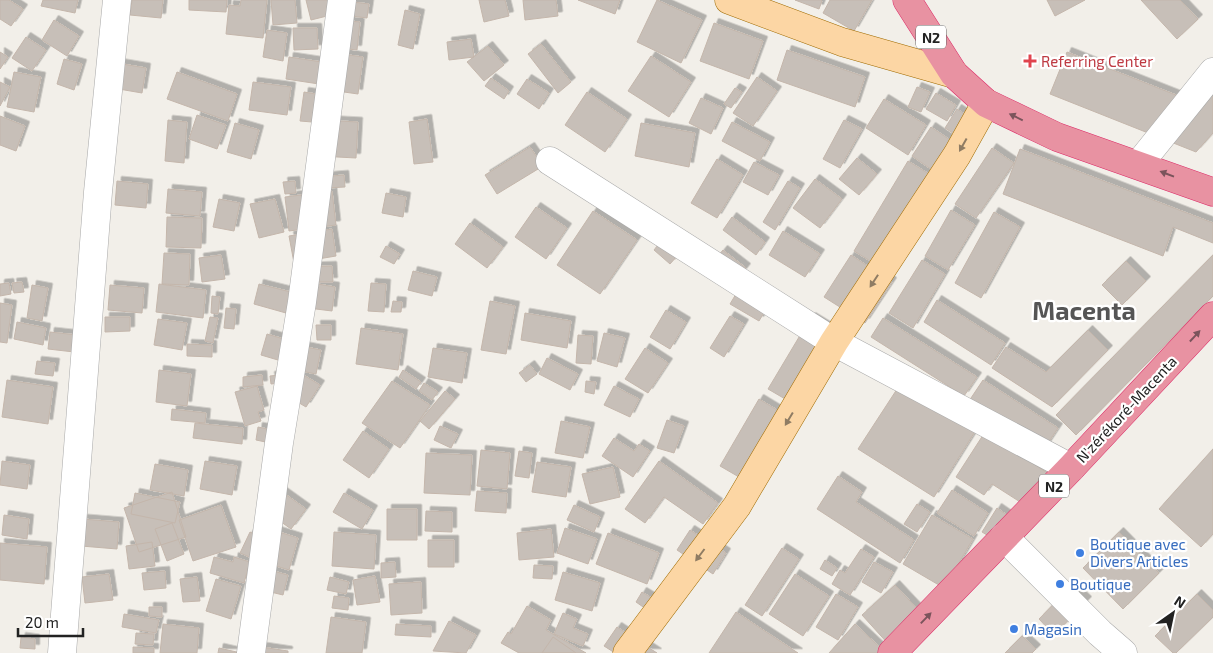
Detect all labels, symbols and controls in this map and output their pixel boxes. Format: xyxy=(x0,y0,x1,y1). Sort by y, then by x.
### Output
road number: N2 xyxy=(916,26,946,48)
place label: Referring Center xyxy=(1041,52,1153,70)
marker: Referring Center xyxy=(1023,54,1037,68)
one-way arrow xyxy=(1009,113,1023,121)
one-way arrow xyxy=(958,138,967,152)
one-way arrow xyxy=(1160,170,1175,177)
one-way arrow xyxy=(869,275,879,288)
district label: Macenta xyxy=(1032,295,1136,325)
one-way arrow xyxy=(1189,330,1201,342)
street label: N'zérékoré-Macenta xyxy=(1072,352,1180,466)
one-way arrow xyxy=(784,413,793,426)
road number: N2 xyxy=(1039,474,1069,498)
place label: Boutique avec Divers Articles xyxy=(1090,535,1188,570)
marker: Boutique avec Divers Articles xyxy=(1074,547,1086,559)
one-way arrow xyxy=(695,548,705,562)
place label: Boutique xyxy=(1070,575,1131,593)
marker: Boutique xyxy=(1054,578,1066,590)
north arrow xyxy=(1148,588,1198,638)
text: N xyxy=(1171,592,1189,612)
scale bar xyxy=(18,606,82,638)
one-way arrow xyxy=(920,612,932,624)
text: 20 m xyxy=(25,613,59,631)
place label: Magasin xyxy=(1024,620,1082,638)
marker: Magasin xyxy=(1008,623,1020,635)

